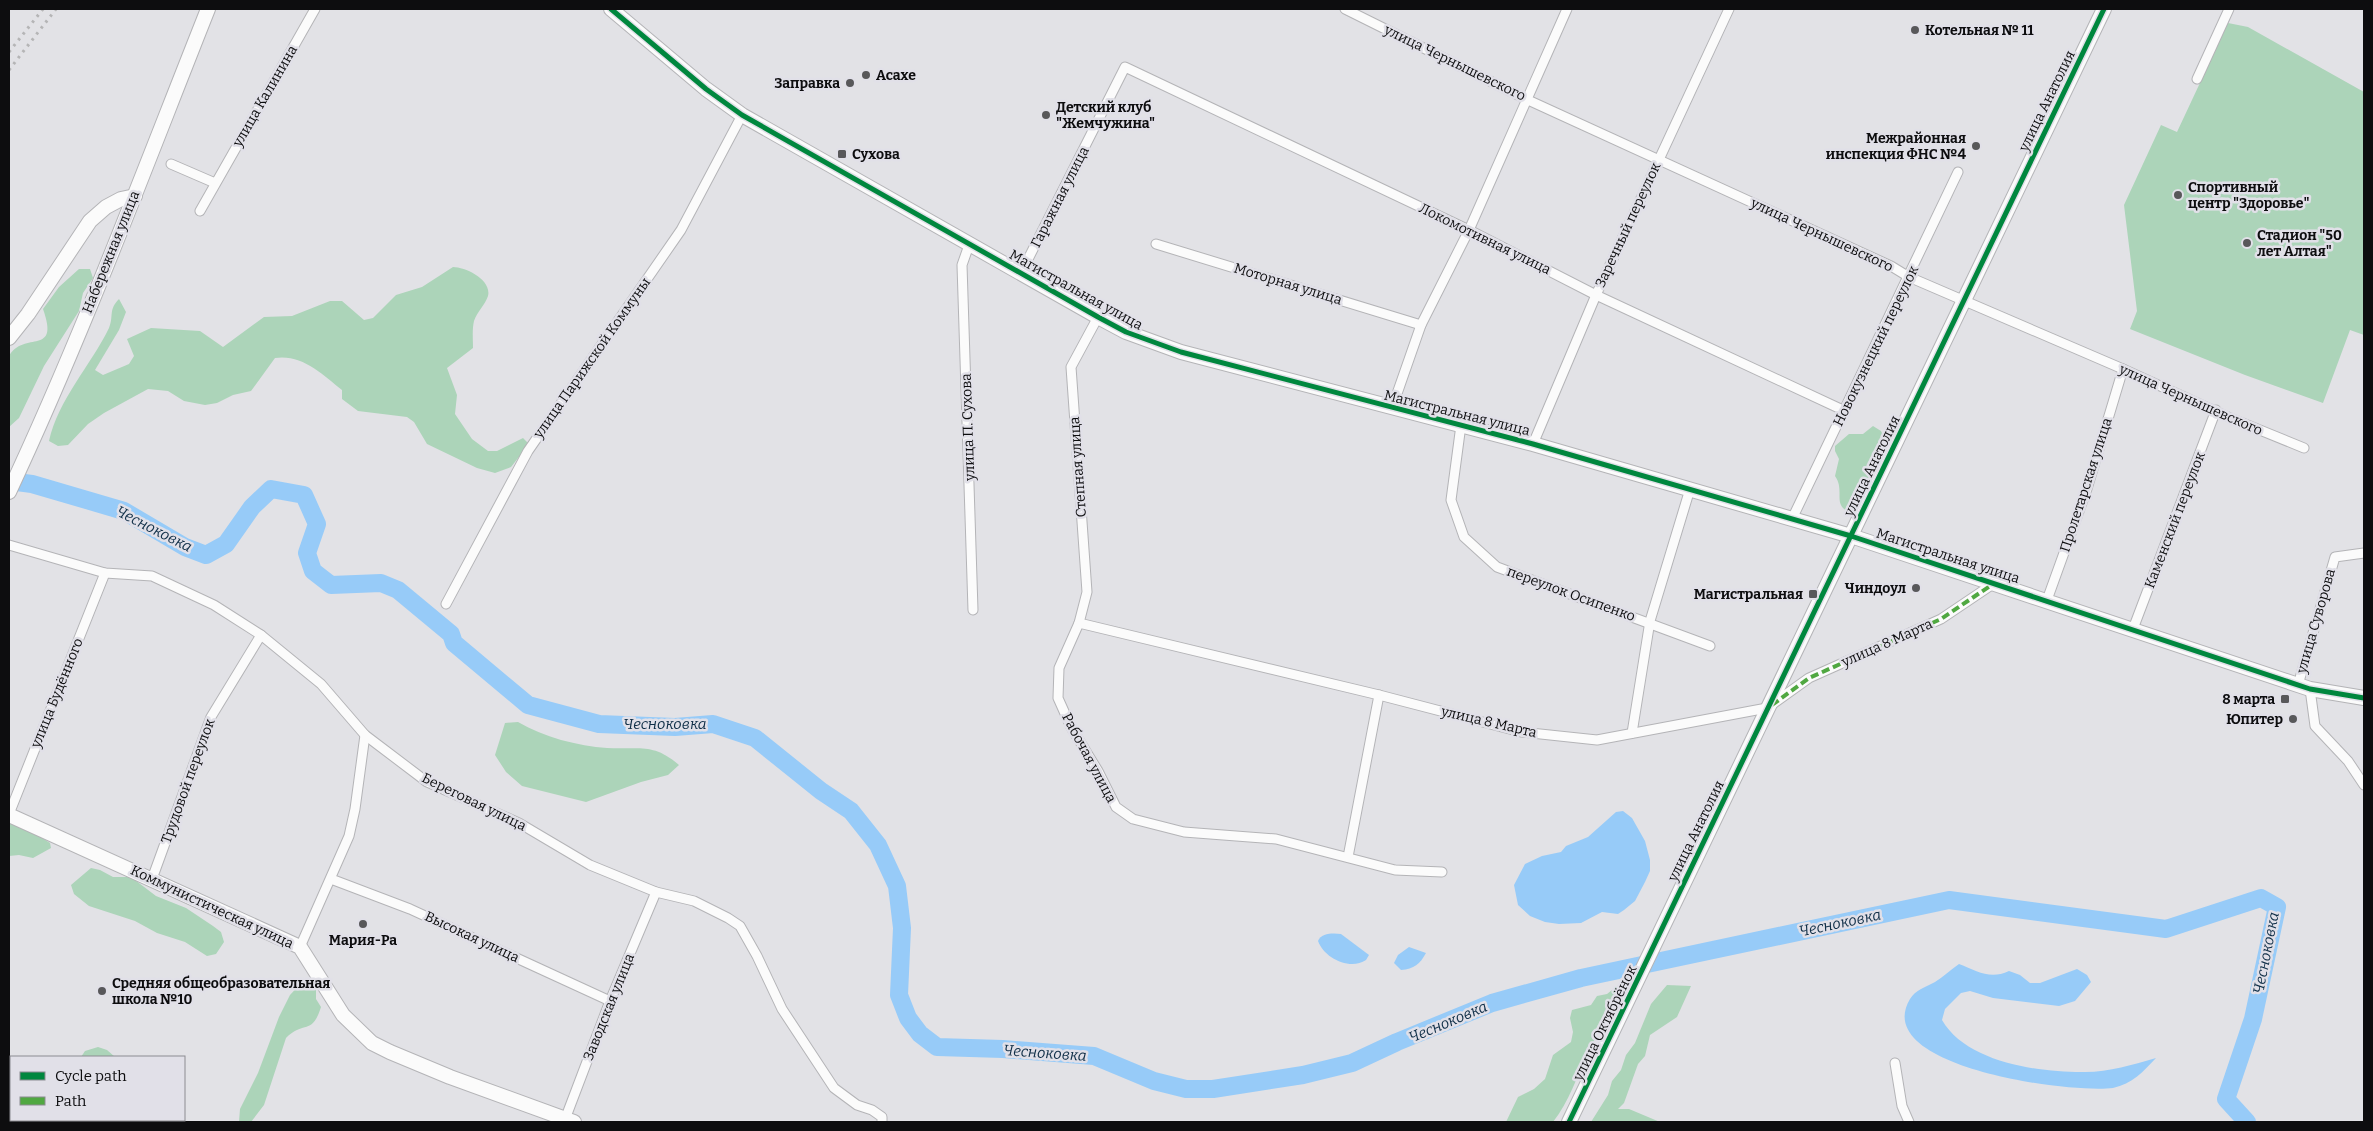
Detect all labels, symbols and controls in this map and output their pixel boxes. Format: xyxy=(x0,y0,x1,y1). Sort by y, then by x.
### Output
street label: улица Чернышевского xyxy=(1381,21,1528,105)
place label: Котельная № 11 xyxy=(1925,22,2034,39)
marker: Котельная № 11 xyxy=(1909,24,1921,36)
street label: улица Калинина xyxy=(229,42,301,151)
street label: улица Анатолия xyxy=(2015,48,2079,155)
place label: Асахе xyxy=(876,67,916,84)
marker: Асахе xyxy=(860,69,872,81)
place label: Заправка xyxy=(774,75,840,92)
marker: Заправка xyxy=(844,77,856,89)
place label: Детский клуб "Жемчужина" xyxy=(1056,99,1155,132)
marker: Детский клуб "Жемчужина" xyxy=(1040,109,1052,121)
place label: Межрайонная инспекция ФНС №4 xyxy=(1826,130,1966,163)
marker: Межрайонная инспекция ФНС №4 xyxy=(1970,140,1982,152)
street label: Гаражная улица xyxy=(1027,143,1093,250)
place label: Сухова xyxy=(852,146,900,163)
marker: Сухова xyxy=(836,148,848,160)
street label: Заречный переулок xyxy=(1592,159,1665,290)
place label: Спортивный центр "Здоровье" xyxy=(2188,179,2310,212)
street label: Набережная улица xyxy=(79,188,143,316)
marker: Спортивный центр "Здоровье" xyxy=(2172,189,2184,201)
street label: улица Чернышевского xyxy=(1747,194,1896,275)
street label: Локомотивная улица xyxy=(1416,200,1554,278)
place label: Стадион "50 лет Алтая" xyxy=(2257,227,2342,260)
marker: Стадион "50 лет Алтая" xyxy=(2241,237,2253,249)
street label: Магистральная улица xyxy=(1006,246,1146,334)
street label: Моторная улица xyxy=(1232,259,1344,309)
street label: Новокузнецкий переулок xyxy=(1830,262,1923,429)
street label: улица Парижской Коммуны xyxy=(529,274,654,442)
street label: улица Чернышевского xyxy=(2116,360,2265,439)
street label: улица П. Сухова xyxy=(958,373,978,482)
street label: Магистральная улица xyxy=(1382,387,1532,439)
street label: улица Анатолия xyxy=(1840,413,1904,520)
street label: Пролетарская улица xyxy=(2056,415,2116,554)
street label: Степная улица xyxy=(1066,416,1090,518)
street label: Каменский переулок xyxy=(2141,449,2209,591)
water label: Чесноковка xyxy=(113,502,195,556)
street label: Магистральная улица xyxy=(1874,525,2022,587)
street label: переулок Осипенко xyxy=(1505,563,1637,625)
street label: улица Суворова xyxy=(2293,566,2339,676)
place label: Чиндоул xyxy=(1845,580,1906,597)
marker: Чиндоул xyxy=(1910,582,1922,594)
place label: Магистральная xyxy=(1694,586,1803,603)
marker: Магистральная xyxy=(1807,588,1819,600)
street label: улица 8 Марта xyxy=(1838,615,1935,671)
street label: улица Будённого xyxy=(27,636,87,751)
place label: 8 марта xyxy=(2222,691,2275,708)
marker: 8 марта xyxy=(2279,693,2291,705)
street label: улица 8 Марта xyxy=(1439,703,1539,741)
street label: Рабочая улица xyxy=(1058,710,1120,806)
place label: Юпитер xyxy=(2226,711,2283,728)
marker: Юпитер xyxy=(2287,713,2299,725)
water label: Чесноковка xyxy=(623,715,707,733)
street label: Трудовой переулок xyxy=(158,716,219,846)
street label: Береговая улица xyxy=(419,769,529,835)
street label: улица Анатолия xyxy=(1664,778,1728,885)
street label: Коммунистическая улица xyxy=(128,862,296,952)
water label: Чесноковка xyxy=(1797,906,1883,940)
street label: Высокая улица xyxy=(422,908,522,966)
water label: Чесноковка xyxy=(2249,910,2283,996)
marker: Мария-Ра xyxy=(357,918,369,930)
place label: Мария-Ра xyxy=(329,932,397,949)
street label: Заводская улица xyxy=(580,951,638,1063)
street label: улица Октябрёнок xyxy=(1569,962,1641,1084)
place label: Средняя общеобразовательная школа №10 xyxy=(112,975,330,1008)
marker: Средняя общеобразовательная школа №10 xyxy=(96,985,108,997)
water label: Чесноковка xyxy=(1406,997,1490,1047)
water label: Чесноковка xyxy=(1003,1041,1087,1065)
legend xyxy=(10,1056,185,1121)
text: Cycle path xyxy=(55,1067,127,1085)
text: Path xyxy=(55,1092,87,1110)

